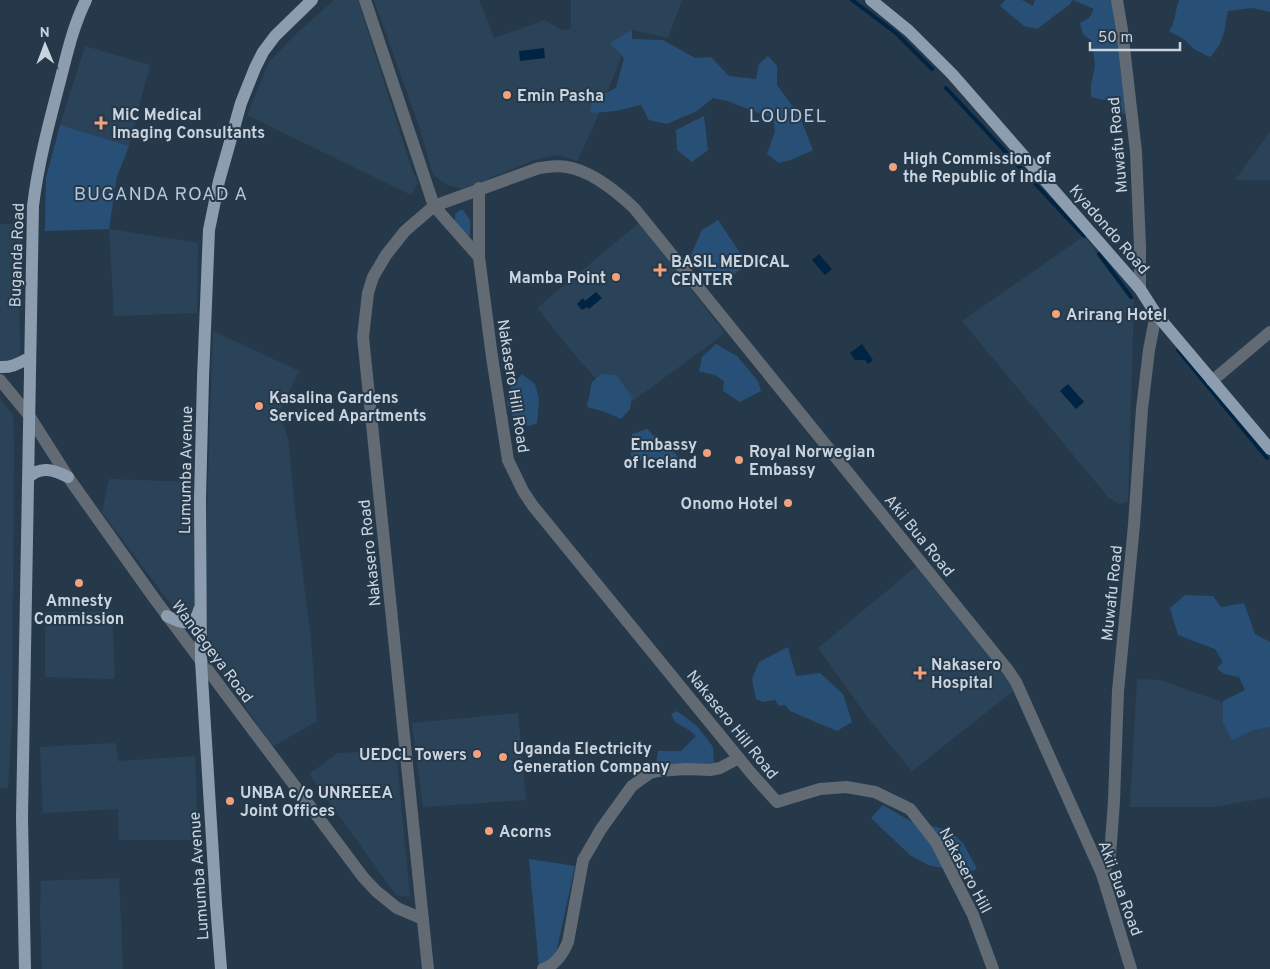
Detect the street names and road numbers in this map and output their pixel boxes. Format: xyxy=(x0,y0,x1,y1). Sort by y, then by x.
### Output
street label: Muwafu Road xyxy=(1105,96,1133,194)
street label: Kyadondo Road xyxy=(1064,181,1153,279)
street label: Buganda Road xyxy=(6,202,30,308)
street label: Nakasero Hill Road xyxy=(492,318,532,454)
street label: Lumumba Avenue xyxy=(176,406,198,534)
street label: Akii Bua Road xyxy=(879,491,958,581)
street label: Nakasero Road xyxy=(355,498,387,607)
street label: Muwafu Road xyxy=(1098,544,1128,642)
street label: Wandegeya Road xyxy=(166,597,257,707)
street label: Nakasero Hill Road xyxy=(681,667,782,784)
street label: Lumumba Avenue xyxy=(186,811,214,941)
street label: Nakasero Hill xyxy=(933,825,995,917)
street label: Akii Bua Road xyxy=(1093,838,1146,939)

